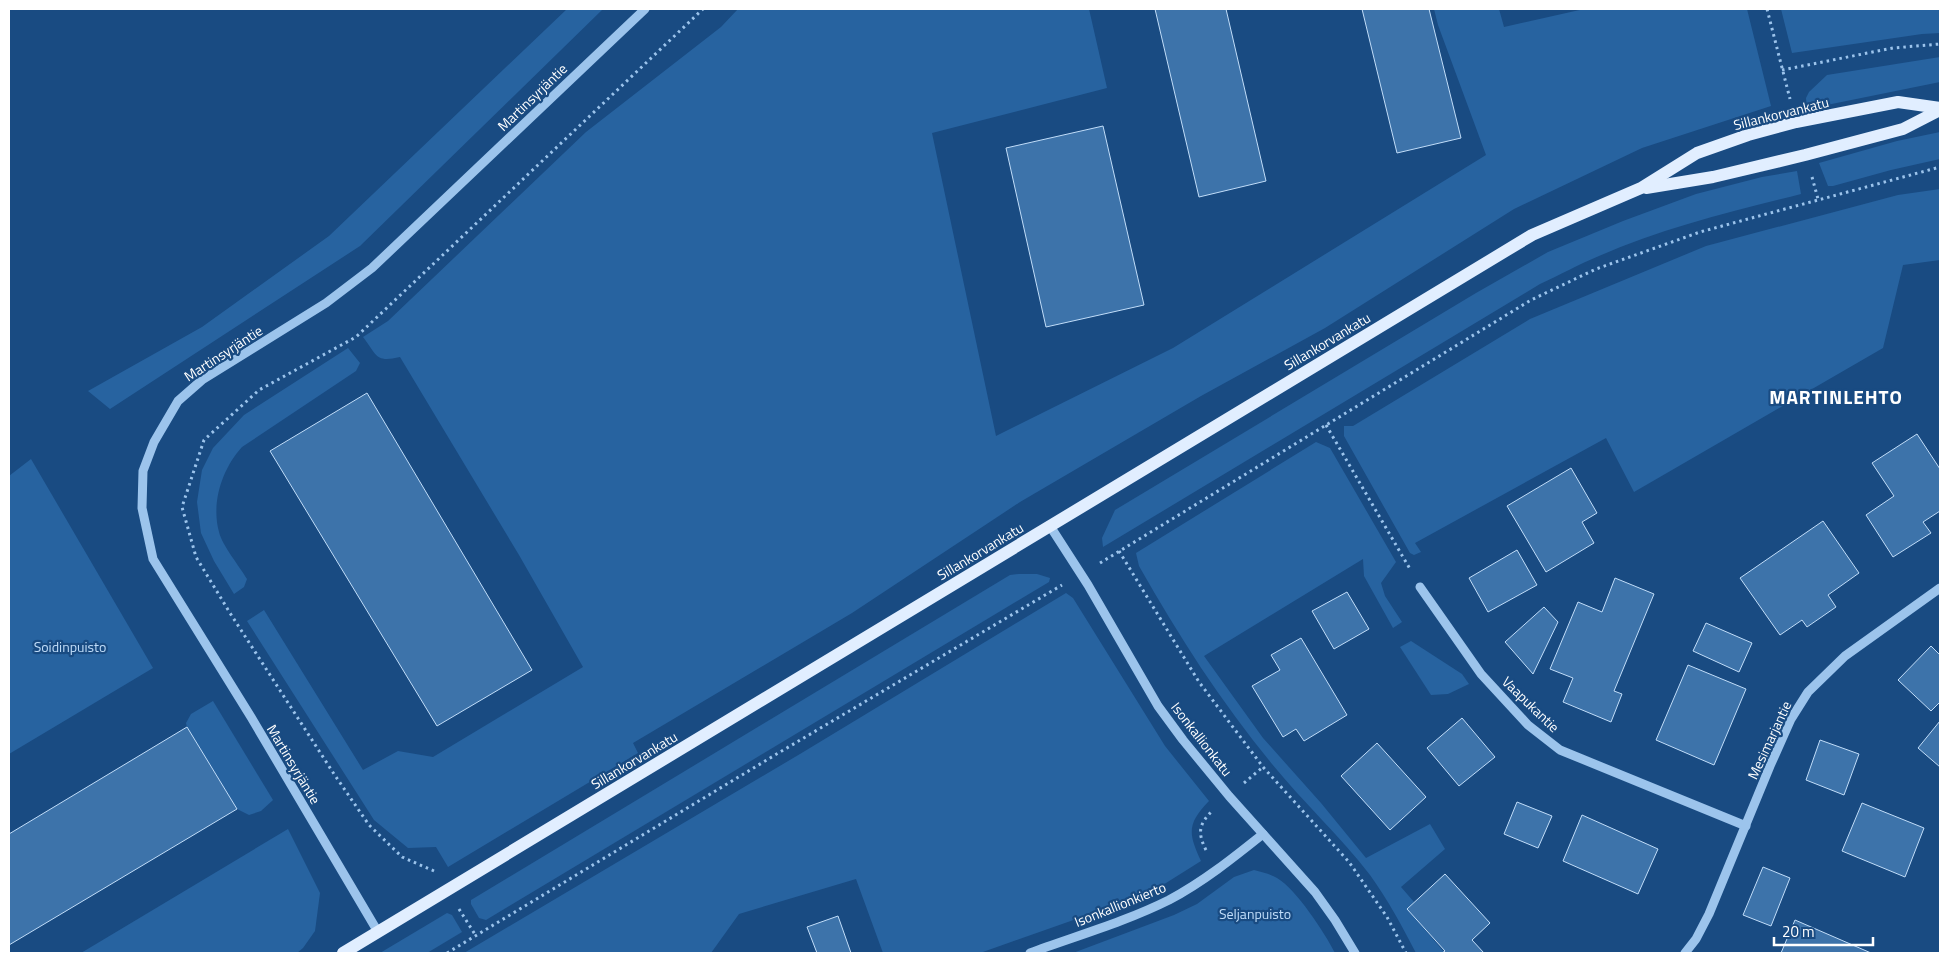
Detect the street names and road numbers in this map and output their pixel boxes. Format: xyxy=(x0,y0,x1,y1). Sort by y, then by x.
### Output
street label: Martinsyrjäntie xyxy=(492,58,572,136)
street label: Sillankorvankatu xyxy=(1731,91,1831,135)
street label: Sillankorvankatu xyxy=(1280,307,1374,375)
street label: Martinsyrjäntie xyxy=(180,320,266,386)
street label: Sillankorvankatu xyxy=(933,517,1027,585)
street label: Vaapukantie xyxy=(1498,671,1564,737)
street label: Isonkallionkatu xyxy=(1166,697,1238,781)
street label: Mesimarjantie xyxy=(1742,697,1796,783)
street label: Martinsyrjäntie xyxy=(262,720,326,808)
street label: Sillankorvankatu xyxy=(587,726,681,794)
street label: Isonkallionkierto xyxy=(1071,876,1169,932)

